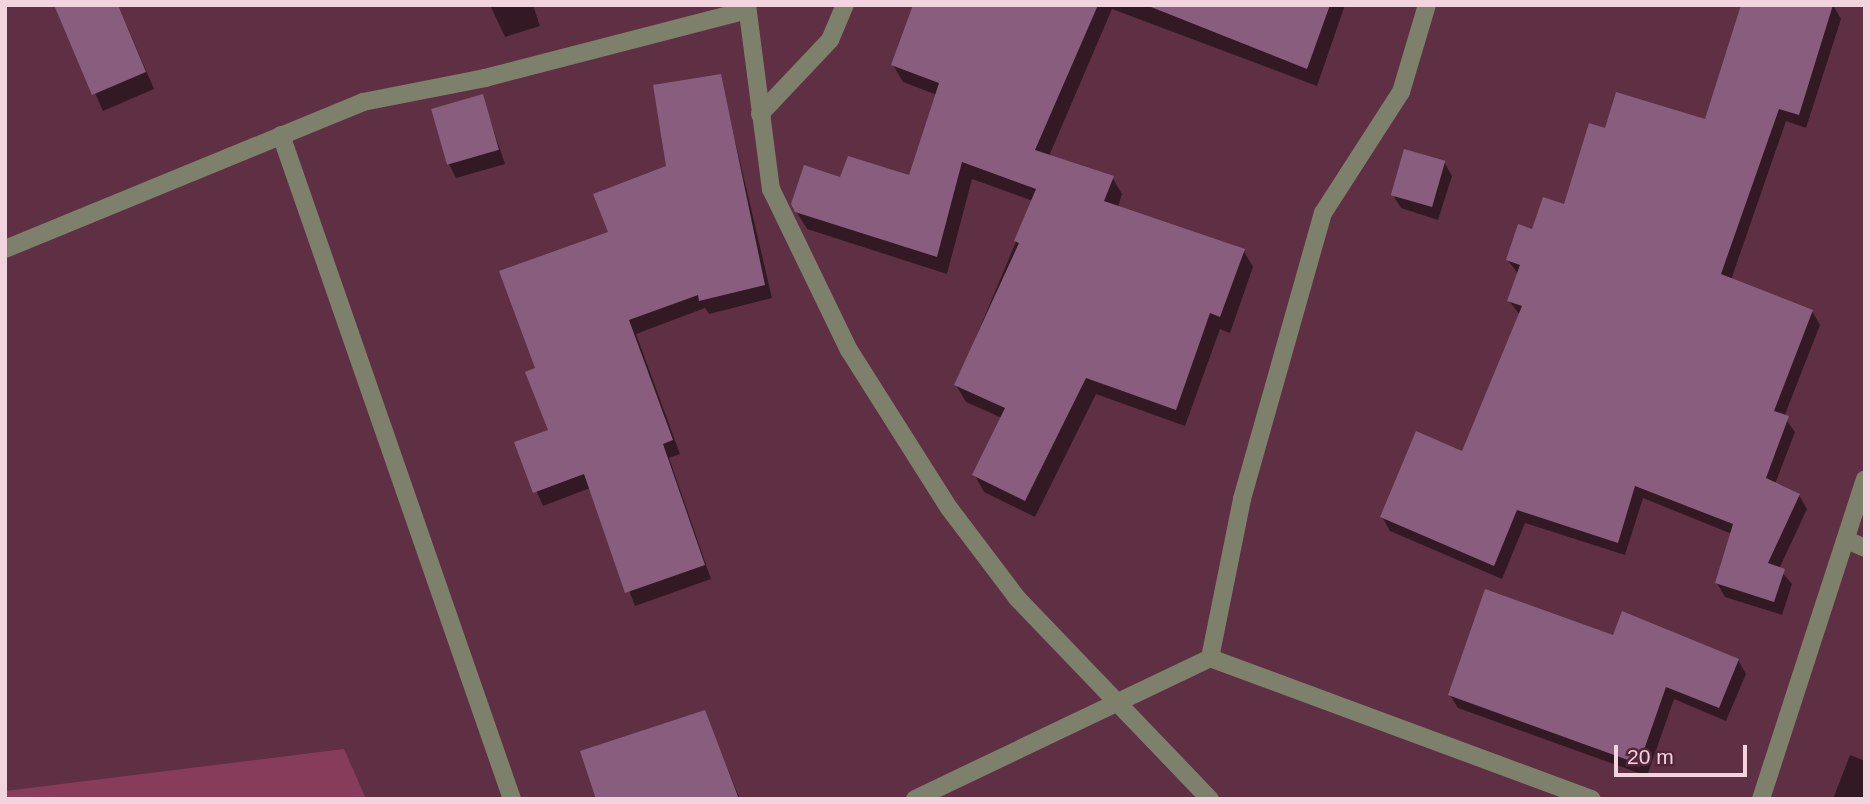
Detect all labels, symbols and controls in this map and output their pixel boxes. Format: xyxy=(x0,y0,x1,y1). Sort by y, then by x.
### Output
scale bar xyxy=(1618,730,1751,774)
text: 20 m xyxy=(1627,745,1674,768)

